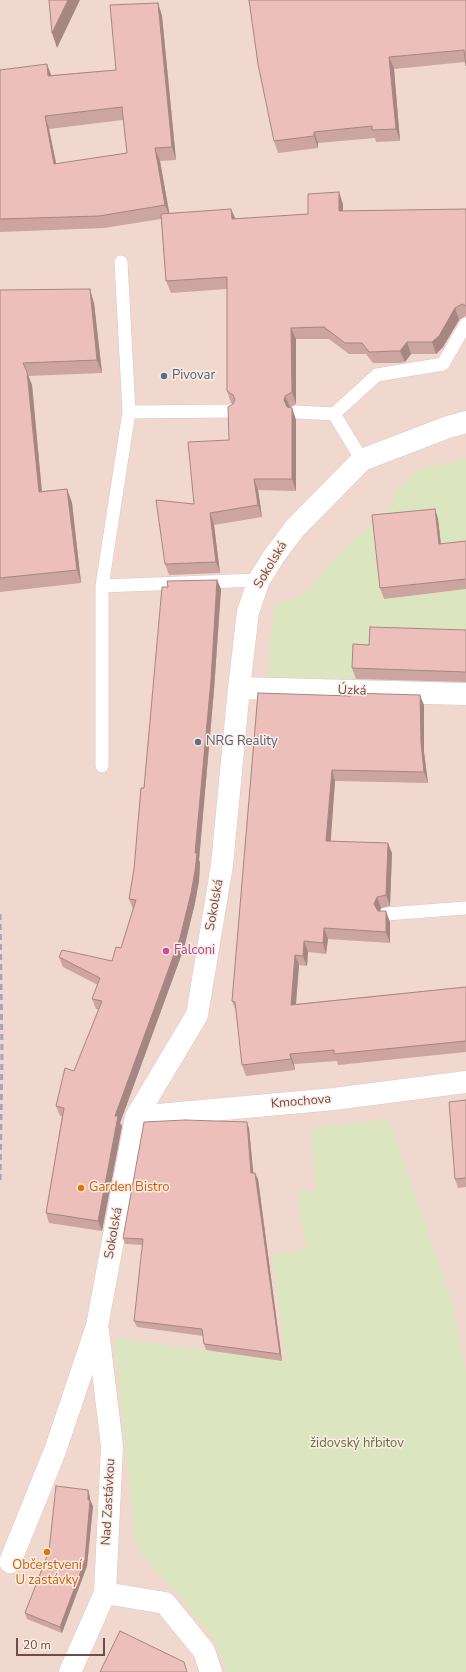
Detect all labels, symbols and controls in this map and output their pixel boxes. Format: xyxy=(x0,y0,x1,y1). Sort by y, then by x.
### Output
place label: Pivovar xyxy=(172,368,215,384)
marker: Pivovar xyxy=(159,371,169,381)
street label: Sokolská xyxy=(251,539,291,591)
street label: Úzká xyxy=(337,683,367,699)
place label: NRG Reality xyxy=(206,734,278,750)
marker: NRG Reality xyxy=(193,737,203,747)
street label: Sokolská xyxy=(203,878,227,932)
place label: Falconi xyxy=(174,943,215,959)
marker: Falconi xyxy=(161,946,171,956)
street label: Kmochova xyxy=(270,1092,332,1112)
place label: Garden Bistro xyxy=(89,1180,169,1196)
marker: Garden Bistro xyxy=(76,1183,86,1193)
street label: Sokolská xyxy=(102,1206,126,1260)
park label: židovský hřbitov xyxy=(310,1436,404,1452)
street label: Nad Zastávkou xyxy=(99,1458,119,1546)
marker: Občerstvení U zastávky xyxy=(42,1547,52,1557)
place label: Občerstvení U zastávky xyxy=(12,1558,82,1589)
scale bar xyxy=(18,1630,107,1656)
text: 20 m xyxy=(23,1637,51,1653)

